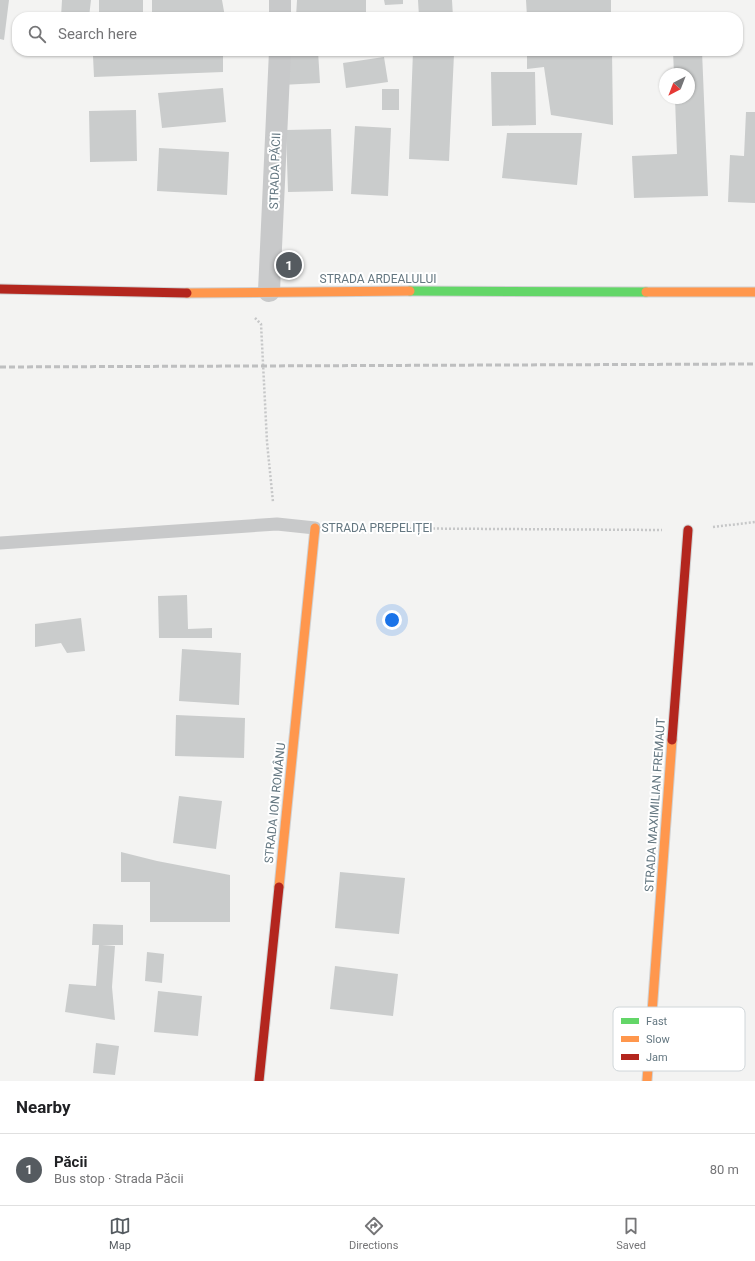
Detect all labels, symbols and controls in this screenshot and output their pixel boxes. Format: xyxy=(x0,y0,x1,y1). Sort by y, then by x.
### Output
search box xyxy=(12,12,743,56)
icon: search xyxy=(26,23,48,45)
text: Search here xyxy=(58,25,137,43)
north arrow xyxy=(659,68,695,104)
street label: STRADA PĂCII xyxy=(266,132,283,210)
pin: 1 xyxy=(276,250,302,280)
street label: STRADA ARDEALULUI xyxy=(320,272,436,286)
street label: STRADA PREPELIȚEI xyxy=(321,521,433,536)
your location xyxy=(382,610,402,630)
street label: STRADA MAXIMILIAN FREMAUT xyxy=(642,718,668,892)
street label: STRADA ION ROMÂNU xyxy=(261,742,288,864)
legend xyxy=(613,1007,745,1071)
text: Fast xyxy=(646,1015,668,1028)
text: Slow xyxy=(646,1033,670,1046)
text: Jam xyxy=(646,1051,668,1064)
text: Nearby xyxy=(16,1097,71,1117)
text: Păcii xyxy=(54,1153,87,1171)
text: 1 xyxy=(25,1162,33,1177)
text: 80 m xyxy=(710,1162,739,1177)
text: Bus stop · Strada Păcii xyxy=(54,1171,184,1186)
tab: Map xyxy=(109,1215,131,1252)
tab: Directions xyxy=(349,1215,398,1252)
tab: Saved xyxy=(616,1215,646,1252)

